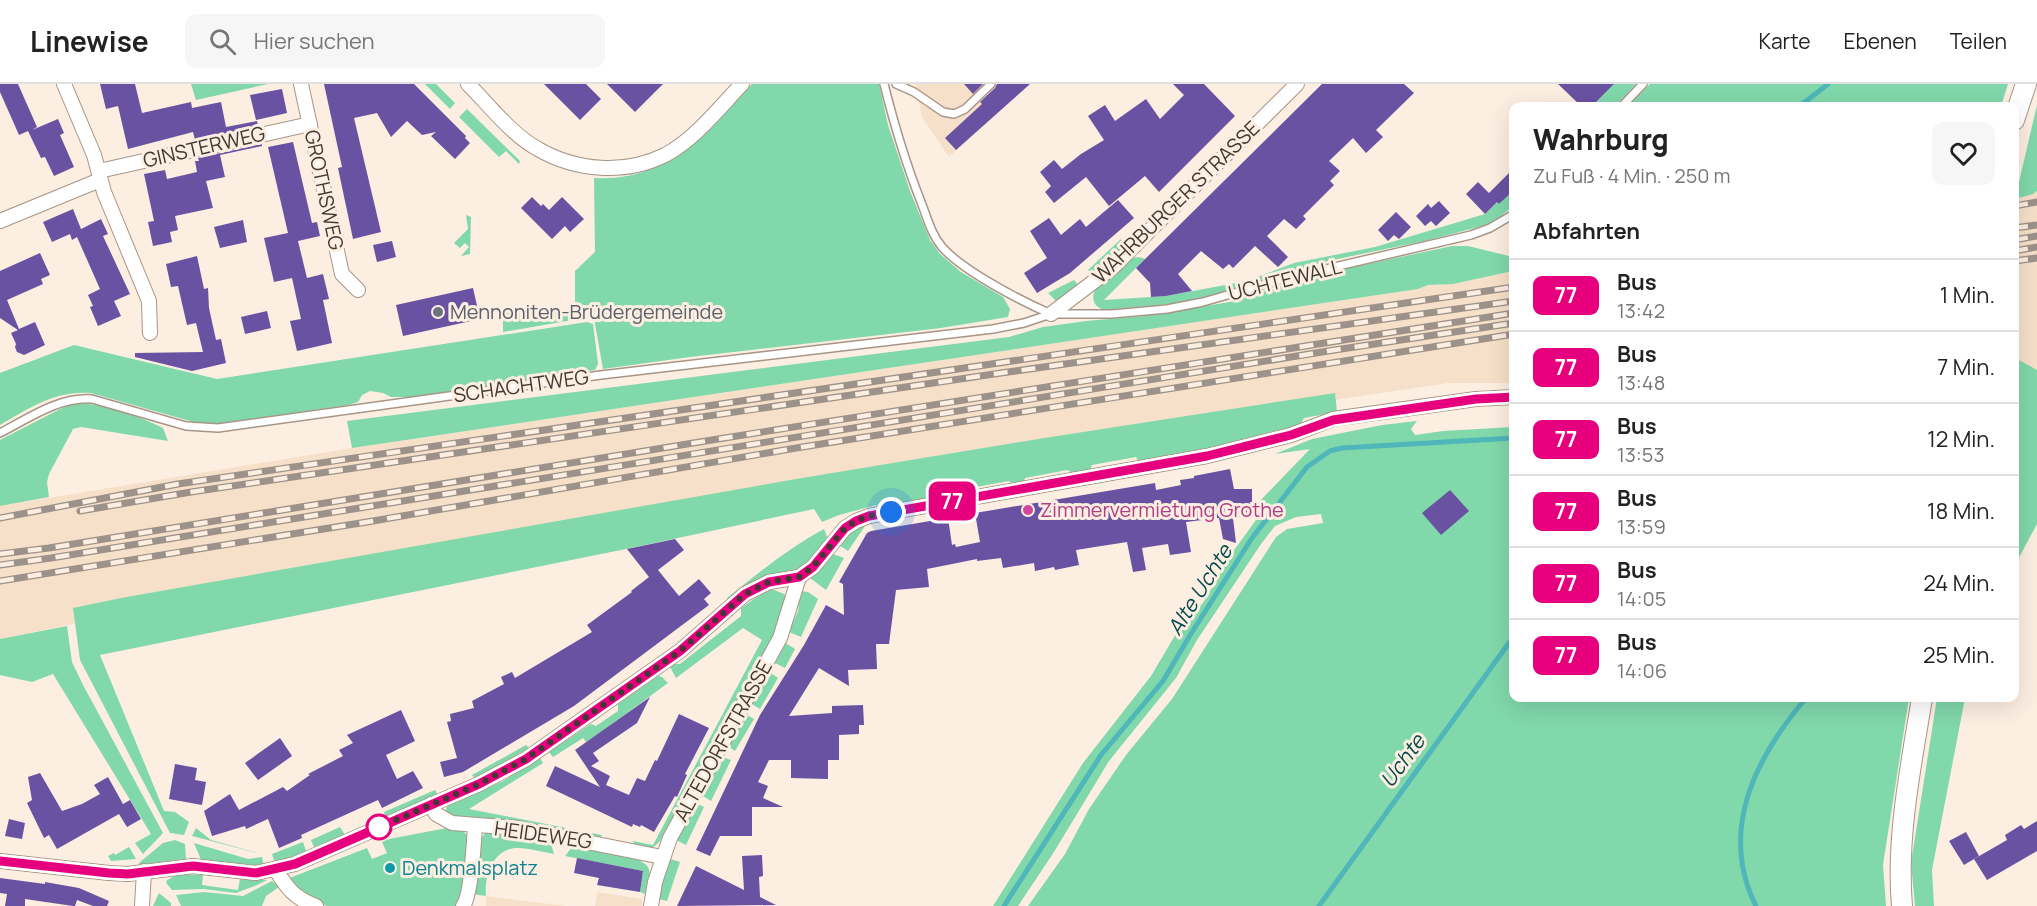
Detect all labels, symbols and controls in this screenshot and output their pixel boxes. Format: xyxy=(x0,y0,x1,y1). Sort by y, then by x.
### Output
search box xyxy=(185,14,605,68)
text: Linewise xyxy=(30,22,149,60)
icon: search xyxy=(206,25,239,58)
text: Hier suchen xyxy=(254,26,375,56)
text: Karte xyxy=(1758,27,1810,55)
text: Ebenen xyxy=(1843,27,1917,55)
text: Teilen xyxy=(1950,27,2007,55)
street label: WAHRBURGER STRASSE xyxy=(1086,115,1265,289)
street label: GINSTERWEG xyxy=(140,119,268,174)
text: Wahrburg xyxy=(1533,120,1669,158)
button: heart xyxy=(1932,122,1995,185)
street label: GROTHSWEG xyxy=(299,127,350,252)
text: Zu Fuß · 4 Min. · 250 m xyxy=(1533,162,1730,189)
text: Abfahrten xyxy=(1533,216,1640,246)
street label: UCHTEWALL xyxy=(1225,252,1344,307)
text: Bus xyxy=(1617,267,1657,297)
text: 1 Min. xyxy=(1940,280,1995,310)
text: 77 xyxy=(1555,281,1577,309)
text: 13:42 xyxy=(1617,297,1665,324)
place label: Mennoniten-Brüdergemeinde xyxy=(450,298,723,325)
marker: Mennoniten-Brüdergemeinde xyxy=(431,305,445,319)
text: Bus xyxy=(1617,339,1657,369)
text: 7 Min. xyxy=(1937,352,1995,382)
text: 77 xyxy=(1555,353,1577,381)
street label: SCHACHTWEG xyxy=(452,363,590,408)
text: 13:48 xyxy=(1617,369,1665,396)
text: Bus xyxy=(1617,411,1657,441)
text: 12 Min. xyxy=(1927,424,1995,454)
text: 77 xyxy=(1555,425,1577,453)
text: 13:53 xyxy=(1617,441,1664,468)
line badge: 77 xyxy=(925,482,979,520)
text: Bus xyxy=(1617,483,1657,513)
text: 77 xyxy=(941,487,963,515)
place label: Zimmervermietung Grothe xyxy=(1040,496,1284,523)
text: 18 Min. xyxy=(1927,496,1995,526)
your location xyxy=(876,497,906,527)
text: 77 xyxy=(1555,497,1577,525)
marker: Zimmervermietung Grothe xyxy=(1021,503,1035,517)
text: 13:59 xyxy=(1617,513,1666,540)
water label: Alte Uchte xyxy=(1160,537,1239,640)
text: Bus xyxy=(1617,555,1657,585)
text: 24 Min. xyxy=(1923,568,1995,598)
text: 77 xyxy=(1555,569,1577,597)
text: 14:05 xyxy=(1617,585,1666,612)
text: Bus xyxy=(1617,627,1657,657)
text: 25 Min. xyxy=(1923,640,1995,670)
text: 77 xyxy=(1555,641,1577,669)
street label: ALTEDORFSTRASSE xyxy=(667,655,778,826)
text: 14:06 xyxy=(1617,657,1667,684)
water label: Uchte xyxy=(1373,727,1432,793)
unlabelled marker xyxy=(366,814,392,840)
street label: HEIDEWEG xyxy=(493,814,594,855)
place label: Denkmalsplatz xyxy=(402,854,538,881)
marker: Denkmalsplatz xyxy=(383,861,397,875)

